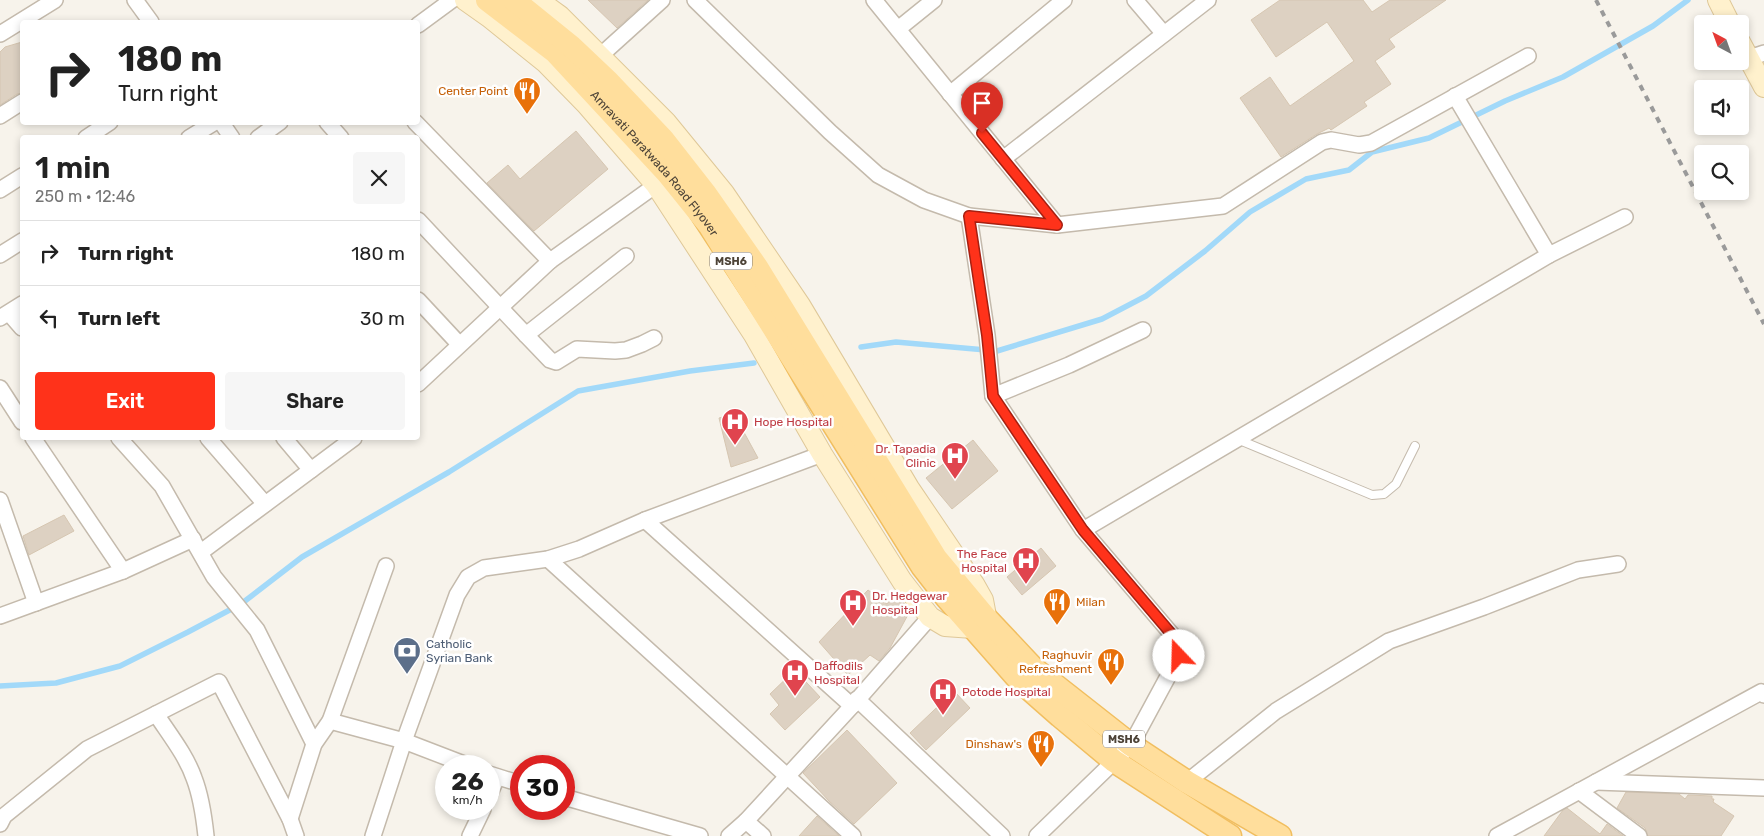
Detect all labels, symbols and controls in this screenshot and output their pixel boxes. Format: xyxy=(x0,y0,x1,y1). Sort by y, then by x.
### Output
north arrow xyxy=(1694,15,1749,70)
map controls xyxy=(1694,15,1749,200)
text: 180 m xyxy=(118,38,222,80)
icon: right xyxy=(35,40,100,105)
restaurant icon: Center Point xyxy=(512,76,542,115)
text: Turn right xyxy=(118,80,218,107)
button: sound xyxy=(1694,80,1749,135)
pin xyxy=(961,82,1003,133)
place label: Center Point xyxy=(438,84,508,98)
street label: Amravati Paratwada Road Flyover xyxy=(587,88,721,239)
icon: arrive xyxy=(968,89,996,117)
button: search xyxy=(1694,145,1749,200)
text: 1 min xyxy=(35,150,110,186)
button: close xyxy=(353,152,405,204)
text: 250 m · 12:46 xyxy=(35,187,135,206)
icon: right xyxy=(35,239,63,267)
text: Turn right xyxy=(78,242,173,265)
text: 180 m xyxy=(351,242,405,265)
road number: MSH6 xyxy=(710,252,752,270)
icon: left xyxy=(35,304,63,332)
text: Turn left xyxy=(78,307,160,330)
text: 30 m xyxy=(360,307,405,330)
button: Exit xyxy=(35,372,215,430)
button: Share xyxy=(225,372,405,430)
hospital icon: Hope Hospital xyxy=(720,407,750,446)
place label: Hope Hospital xyxy=(754,415,832,429)
hospital icon: Dr. Tapadia Clinic xyxy=(940,441,970,480)
place label: Dr. Tapadia Clinic xyxy=(875,442,936,470)
hospital icon: The Face Hospital xyxy=(1011,546,1041,585)
place label: The Face Hospital xyxy=(957,547,1007,575)
restaurant icon: Milan xyxy=(1042,587,1072,626)
hospital icon: Dr. Hedgewar Hospital xyxy=(838,588,868,627)
place label: Dr. Hedgewar Hospital xyxy=(872,589,947,617)
place label: Milan xyxy=(1076,595,1105,609)
position arrow xyxy=(1152,629,1204,681)
bank icon: Catholic Syrian Bank xyxy=(392,636,422,675)
place label: Catholic Syrian Bank xyxy=(426,637,493,665)
restaurant icon: Raghuvir Refreshment xyxy=(1096,647,1126,686)
place label: Raghuvir Refreshment xyxy=(1019,648,1092,676)
hospital icon: Daffodils Hospital xyxy=(780,658,810,697)
place label: Daffodils Hospital xyxy=(814,659,863,687)
hospital icon: Potode Hospital xyxy=(928,677,958,716)
place label: Potode Hospital xyxy=(962,685,1051,699)
restaurant icon: Dinshaw's xyxy=(1026,729,1056,768)
road number: MSH6 xyxy=(1103,731,1145,748)
place label: Dinshaw's xyxy=(965,737,1022,751)
speed limit sign: 30 xyxy=(510,755,575,820)
text: 26 xyxy=(451,767,484,796)
text: km/h xyxy=(453,793,482,807)

